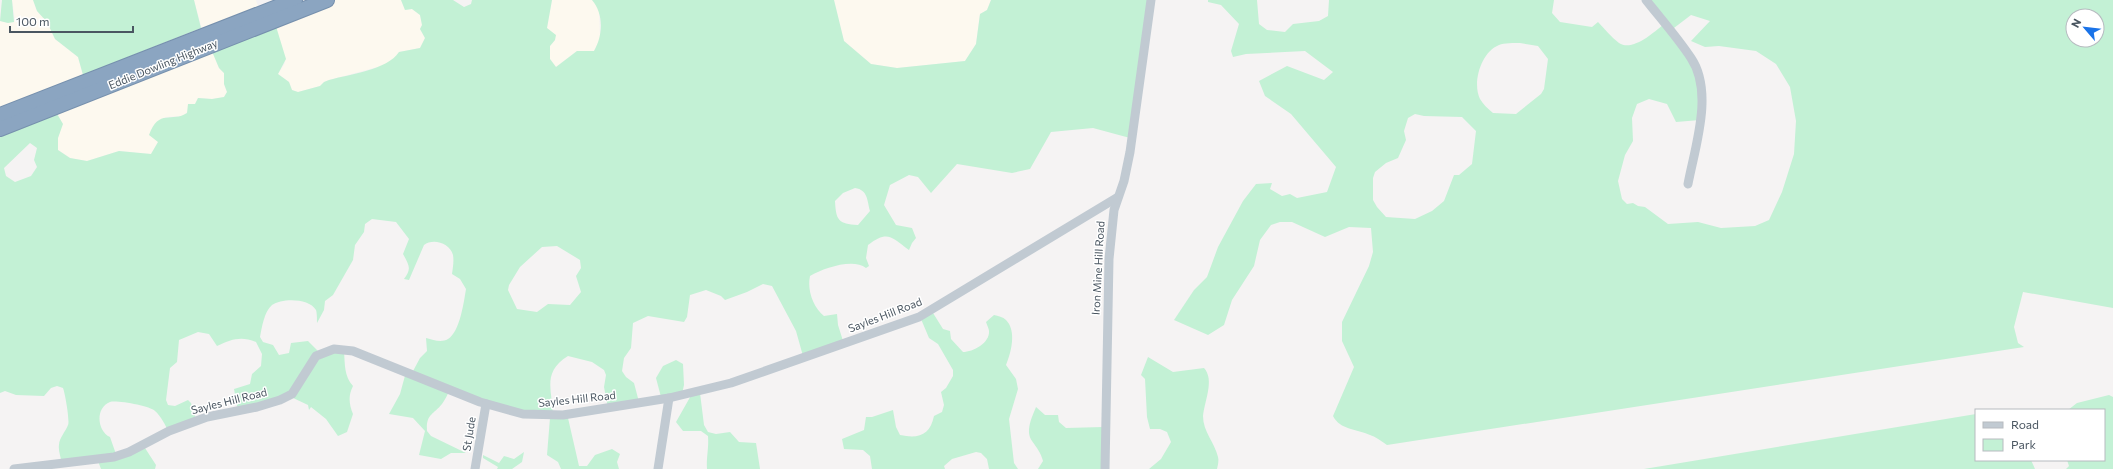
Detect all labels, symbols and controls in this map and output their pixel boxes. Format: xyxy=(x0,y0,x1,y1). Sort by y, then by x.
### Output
scale bar xyxy=(10,8,133,34)
north arrow xyxy=(2065,8,2105,48)
text: 100 m xyxy=(16,14,50,28)
text: N xyxy=(2068,16,2083,30)
street label: Eddie Dowling Highway xyxy=(106,36,220,91)
street label: Iron Mine Hill Road xyxy=(1089,221,1106,315)
street label: Sayles Hill Road xyxy=(846,294,924,335)
street label: Sayles Hill Road xyxy=(189,385,268,416)
street label: Sayles Hill Road xyxy=(538,388,616,409)
legend xyxy=(1975,409,2105,461)
street label: St Jude xyxy=(459,416,479,452)
text: Road xyxy=(2011,417,2039,431)
text: Park xyxy=(2011,437,2037,451)

